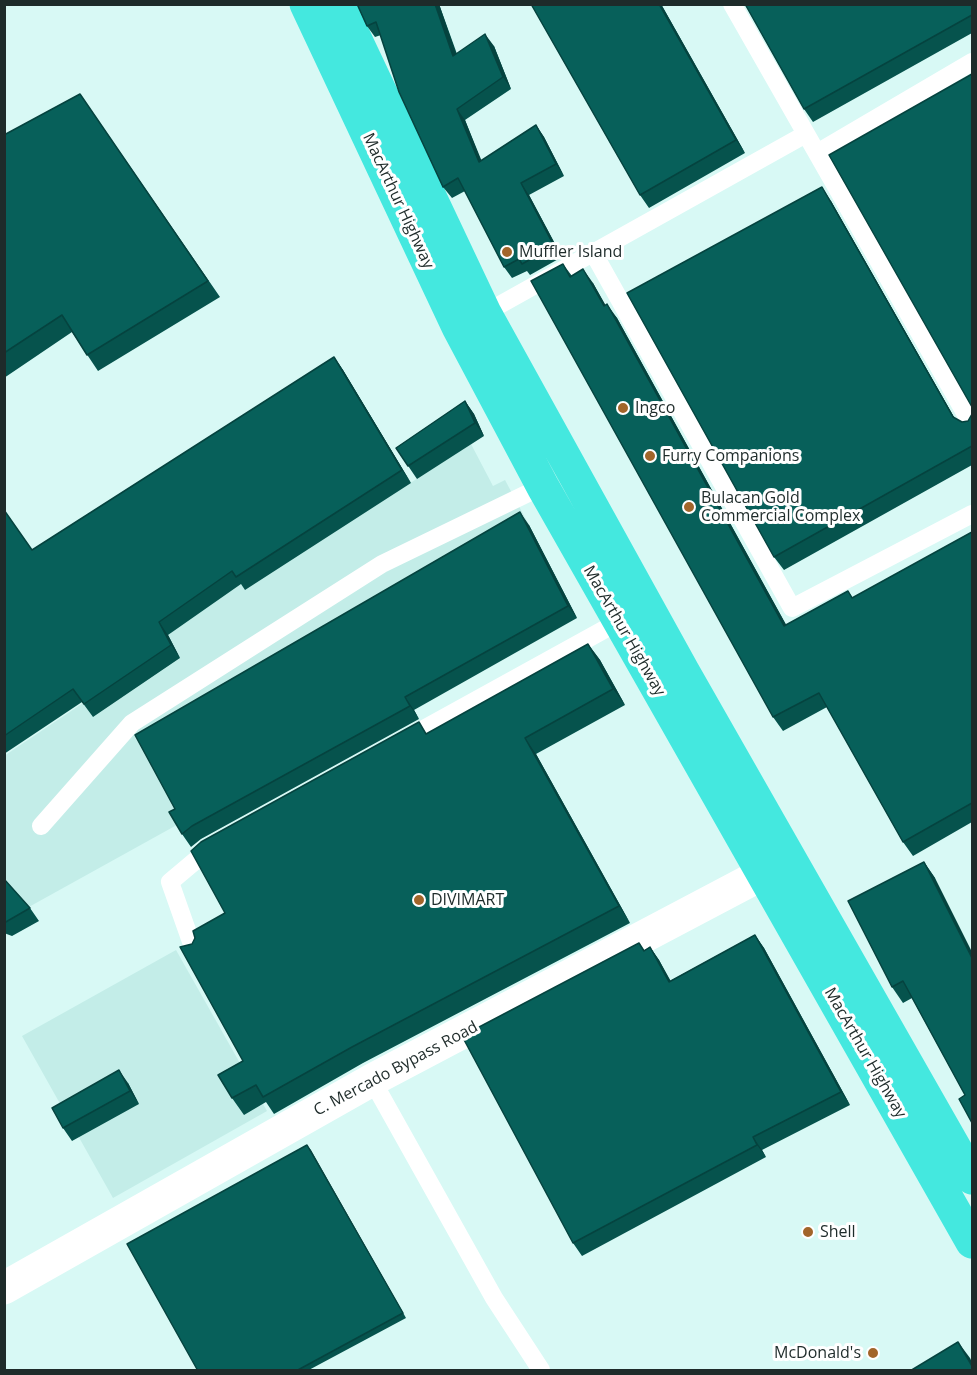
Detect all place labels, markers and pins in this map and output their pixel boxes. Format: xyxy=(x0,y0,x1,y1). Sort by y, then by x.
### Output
place label: Muffler Island xyxy=(519,242,622,262)
marker: Muffler Island xyxy=(500,245,514,259)
place label: Ingco xyxy=(635,398,675,418)
marker: Ingco xyxy=(616,401,630,415)
place label: Furry Companions xyxy=(662,446,799,466)
marker: Furry Companions xyxy=(643,449,657,463)
place label: Bulacan Gold Commercial Complex xyxy=(701,488,860,526)
marker: Bulacan Gold Commercial Complex xyxy=(682,500,696,514)
place label: DIVIMART xyxy=(431,890,504,910)
marker: DIVIMART xyxy=(412,893,426,907)
place label: Shell xyxy=(820,1222,856,1242)
marker: Shell xyxy=(801,1225,815,1239)
place label: McDonald's xyxy=(774,1343,861,1363)
marker: McDonald's xyxy=(866,1346,880,1360)

